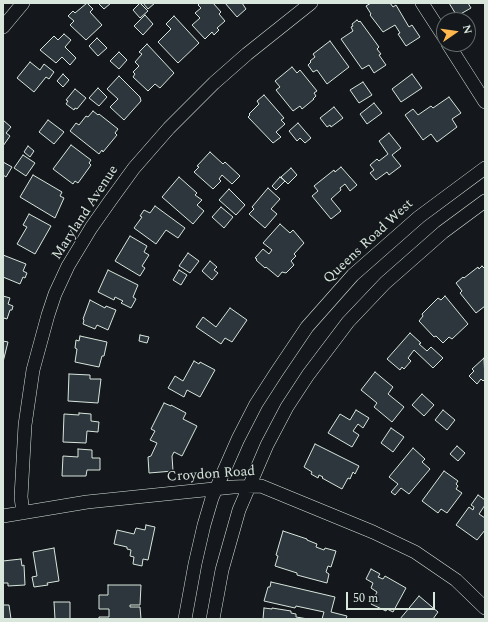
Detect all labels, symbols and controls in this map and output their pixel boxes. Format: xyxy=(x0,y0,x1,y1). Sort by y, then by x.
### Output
north arrow xyxy=(436,12,476,52)
text: N xyxy=(458,23,476,36)
street label: Maryland Avenue xyxy=(49,163,123,263)
street label: Queens Road West xyxy=(321,196,417,288)
street label: Croydon Road xyxy=(166,464,256,486)
scale bar xyxy=(348,584,437,610)
text: 50 m xyxy=(353,589,378,608)

